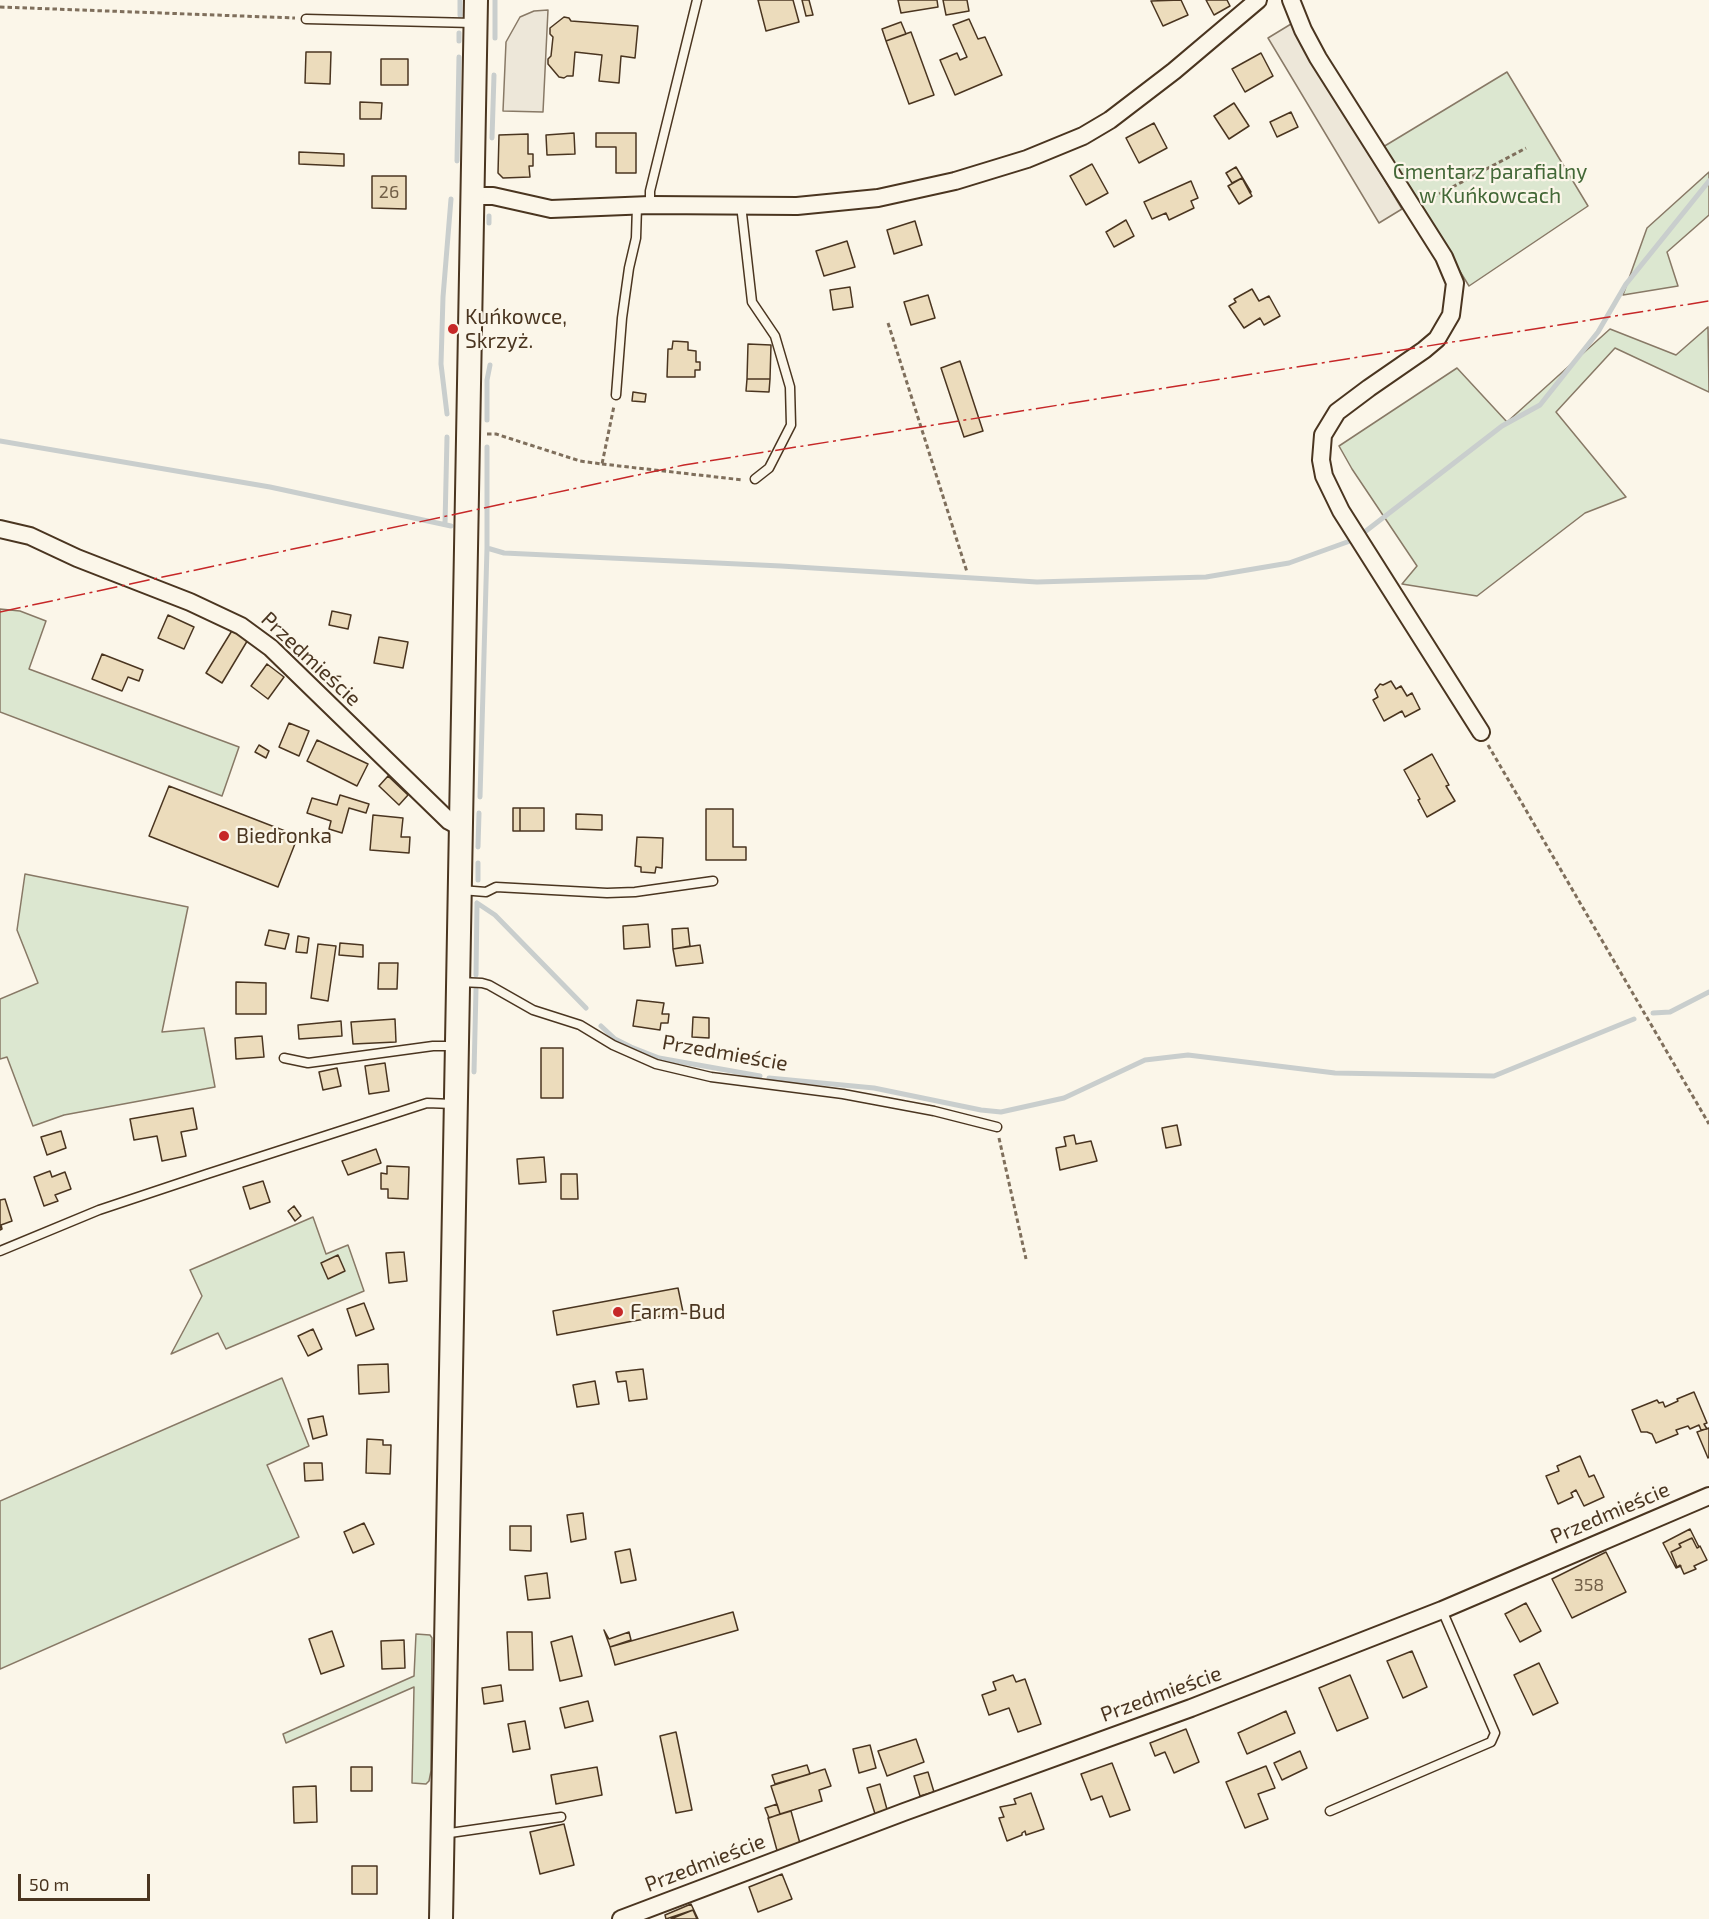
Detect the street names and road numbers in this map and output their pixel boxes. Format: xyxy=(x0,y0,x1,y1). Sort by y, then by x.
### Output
street label: Przedmieście xyxy=(256,606,366,712)
street label: Przedmieście xyxy=(660,1030,790,1076)
street label: Przedmieście xyxy=(1547,1477,1673,1549)
street label: Przedmieście xyxy=(1097,1660,1225,1728)
street label: Przedmieście xyxy=(641,1828,769,1898)

